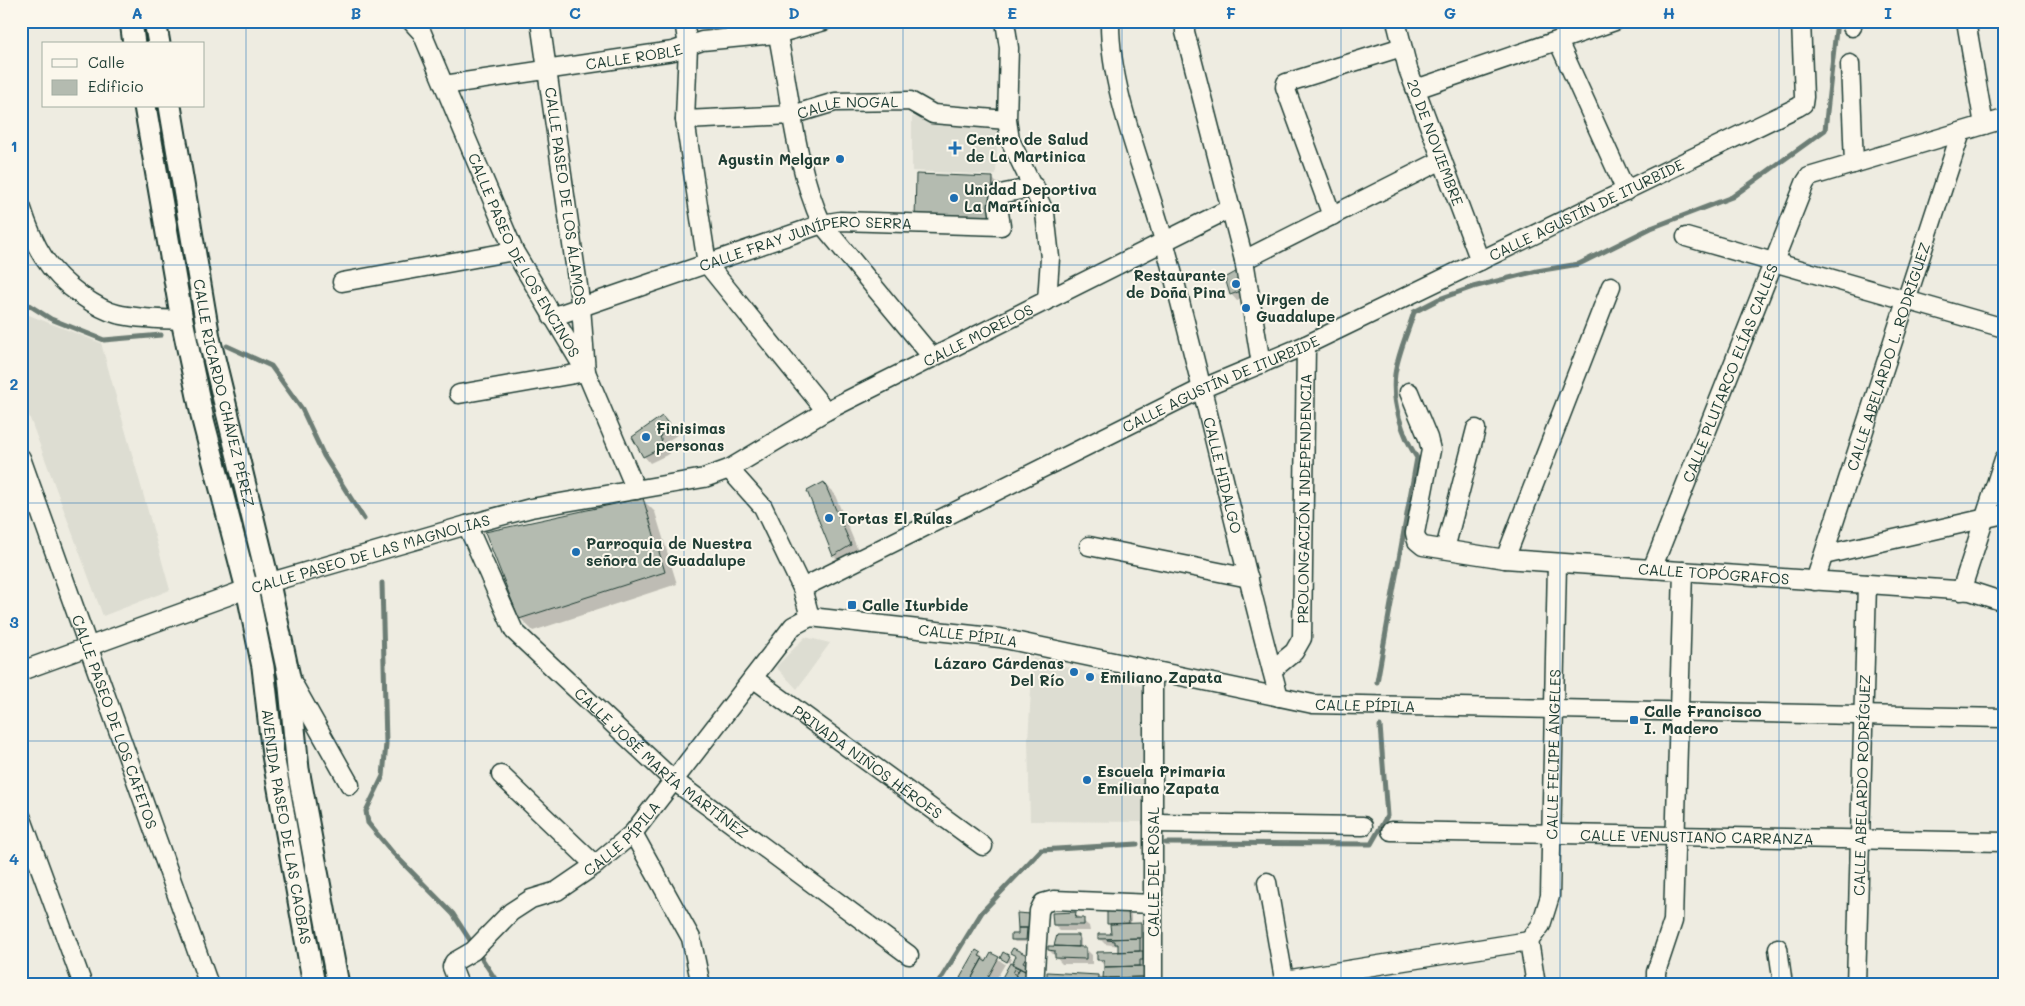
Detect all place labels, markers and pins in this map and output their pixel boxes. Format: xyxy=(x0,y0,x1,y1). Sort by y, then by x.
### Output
place label: Centro de Salud de La Martinica xyxy=(966,129,1089,166)
marker: Centro de Salud de La Martinica xyxy=(948,141,962,155)
place label: Agustin Melgar xyxy=(718,149,830,169)
marker: Agustin Melgar xyxy=(834,153,846,165)
place label: Unidad Deportiva La Martínica xyxy=(964,179,1097,216)
marker: Unidad Deportiva La Martínica xyxy=(948,192,960,204)
place label: Restaurante de Doña Pina xyxy=(1126,265,1226,302)
marker: Restaurante de Doña Pina xyxy=(1230,278,1242,290)
place label: Virgen de Guadalupe xyxy=(1256,289,1335,326)
marker: Virgen de Guadalupe xyxy=(1240,302,1252,314)
place label: Finisimas personas xyxy=(656,418,726,455)
marker: Finisimas personas xyxy=(640,431,652,443)
place label: Tortas El Rulas xyxy=(839,508,952,528)
marker: Tortas El Rulas xyxy=(823,512,835,524)
place label: Parroquia de Nuestra señora de Guadalupe xyxy=(586,533,752,570)
marker: Parroquia de Nuestra señora de Guadalupe xyxy=(570,546,582,558)
place label: Calle Iturbide xyxy=(862,595,969,615)
marker: Calle Iturbide xyxy=(846,599,858,611)
place label: Lázaro Cárdenas Del Río xyxy=(934,653,1064,690)
marker: Lázaro Cárdenas Del Río xyxy=(1068,666,1080,678)
place label: Emiliano Zapata xyxy=(1100,667,1222,687)
marker: Emiliano Zapata xyxy=(1084,671,1096,683)
place label: Calle Francisco I. Madero xyxy=(1644,701,1762,738)
marker: Calle Francisco I. Madero xyxy=(1628,714,1640,726)
place label: Escuela Primaria Emiliano Zapata xyxy=(1097,761,1226,798)
marker: Escuela Primaria Emiliano Zapata xyxy=(1081,774,1093,786)

